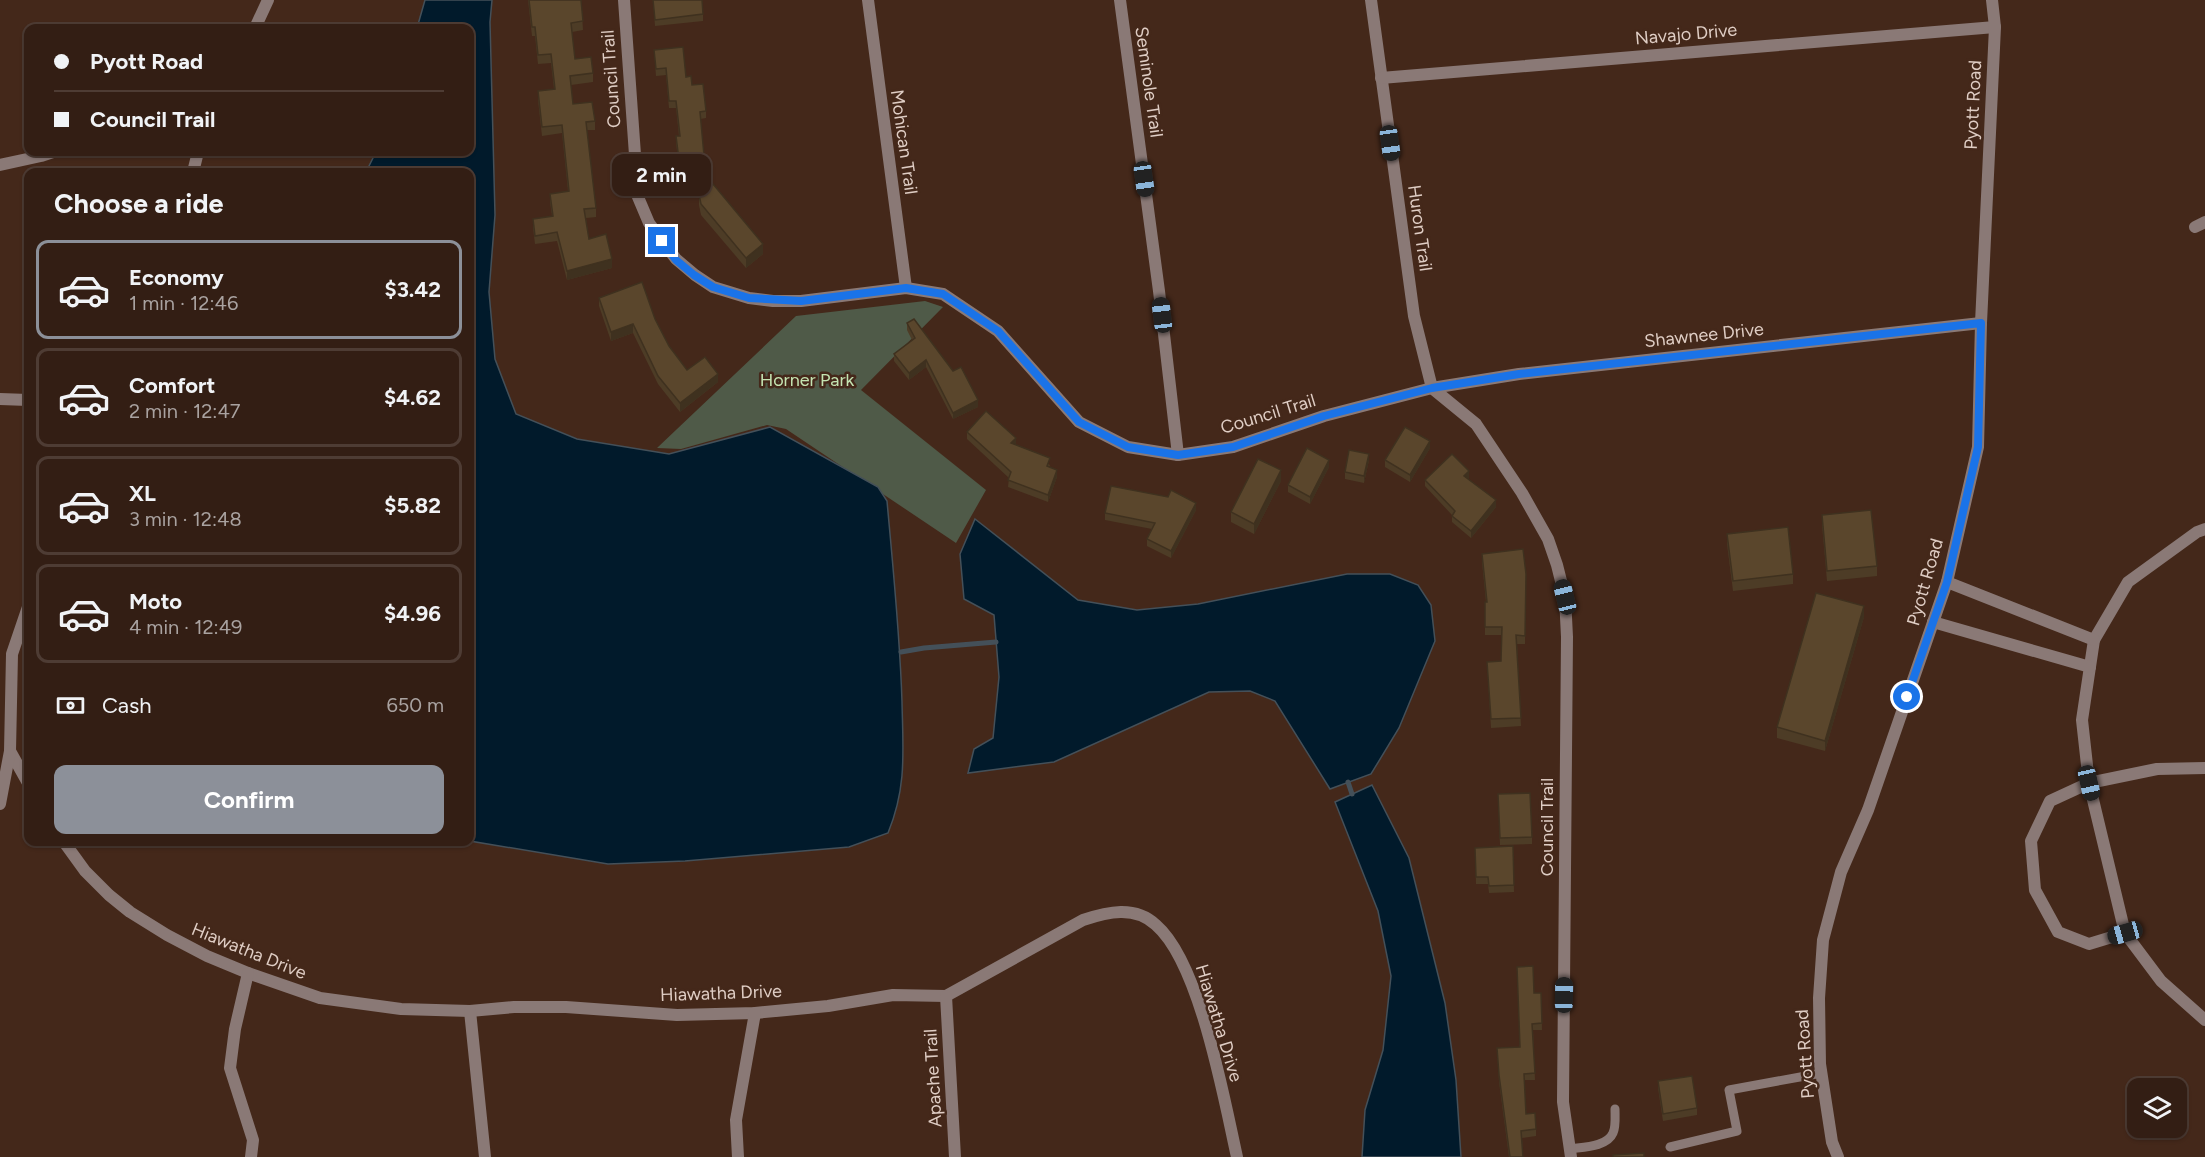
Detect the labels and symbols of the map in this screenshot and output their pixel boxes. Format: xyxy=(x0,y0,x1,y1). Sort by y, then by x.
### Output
street label: Navajo Drive xyxy=(1634,19,1738,49)
street label: Seminole Trail xyxy=(1130,25,1168,139)
street label: Council Trail xyxy=(597,29,625,129)
street label: Pyott Road xyxy=(1960,60,1986,150)
street label: Mohican Trail xyxy=(886,88,922,196)
car xyxy=(1379,124,1401,162)
callout: 2 min xyxy=(612,154,712,196)
car xyxy=(1133,160,1155,198)
street label: Huron Trail xyxy=(1403,183,1437,273)
route end xyxy=(648,227,675,254)
car xyxy=(1151,296,1173,334)
street label: Shawnee Drive xyxy=(1643,318,1765,352)
park label: Horner Park xyxy=(760,369,855,391)
street label: Council Trail xyxy=(1218,389,1318,439)
street label: Pyott Road xyxy=(1902,536,1948,628)
car xyxy=(1552,577,1578,617)
route start xyxy=(1893,683,1920,710)
car xyxy=(2076,763,2102,803)
street label: Council Trail xyxy=(1536,778,1558,876)
street label: Hiawatha Drive xyxy=(188,918,310,984)
car xyxy=(2105,919,2145,947)
street label: Hiawatha Drive xyxy=(1191,961,1247,1085)
car xyxy=(1555,977,1573,1013)
street label: Hiawatha Drive xyxy=(660,980,782,1006)
street label: Pyott Road xyxy=(1791,1009,1819,1099)
street label: Apache Trail xyxy=(919,1028,947,1128)

